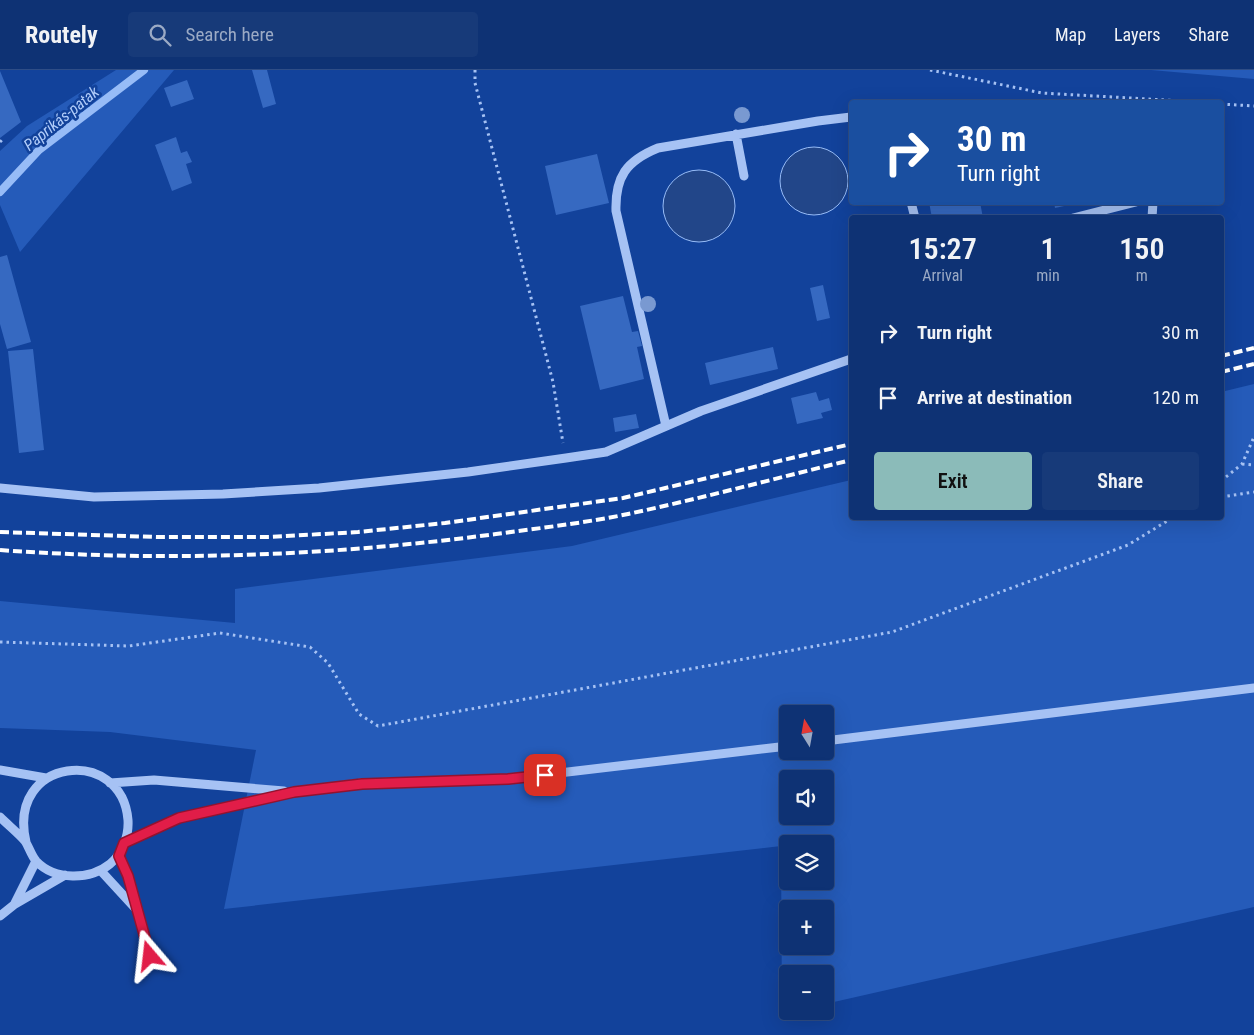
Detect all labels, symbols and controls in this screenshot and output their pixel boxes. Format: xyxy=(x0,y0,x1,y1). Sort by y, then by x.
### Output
search box xyxy=(128,12,478,57)
text: Routely xyxy=(25,21,98,49)
icon: search xyxy=(146,21,174,49)
text: Search here xyxy=(186,23,274,46)
text: Map xyxy=(1055,24,1086,45)
text: Layers xyxy=(1114,24,1161,45)
text: Share xyxy=(1189,24,1229,45)
water label: Paprikás-patak xyxy=(20,82,104,155)
text: 30 m xyxy=(957,119,1026,160)
icon: right xyxy=(874,120,939,185)
text: Turn right xyxy=(957,161,1040,186)
text: 15:27 xyxy=(908,231,977,266)
text: 1 xyxy=(1040,231,1056,266)
text: 150 xyxy=(1119,231,1164,266)
text: Arrival xyxy=(922,266,963,285)
text: min xyxy=(1036,266,1060,285)
text: m xyxy=(1136,266,1148,285)
icon: right xyxy=(874,319,902,347)
text: Turn right xyxy=(917,321,992,344)
text: 30 m xyxy=(1162,321,1199,344)
icon: arrive xyxy=(874,384,902,412)
text: Arrive at destination xyxy=(917,386,1072,409)
text: 120 m xyxy=(1152,386,1199,409)
button: Exit xyxy=(874,452,1032,510)
button: Share xyxy=(1042,452,1199,510)
north arrow xyxy=(779,705,834,760)
map controls xyxy=(779,705,834,1020)
pin xyxy=(524,754,566,796)
icon: arrive xyxy=(531,761,559,789)
button: sound xyxy=(779,770,834,825)
button: layers xyxy=(779,835,834,890)
button: + xyxy=(779,900,834,955)
position arrow xyxy=(123,929,175,981)
button: − xyxy=(779,965,834,1020)

